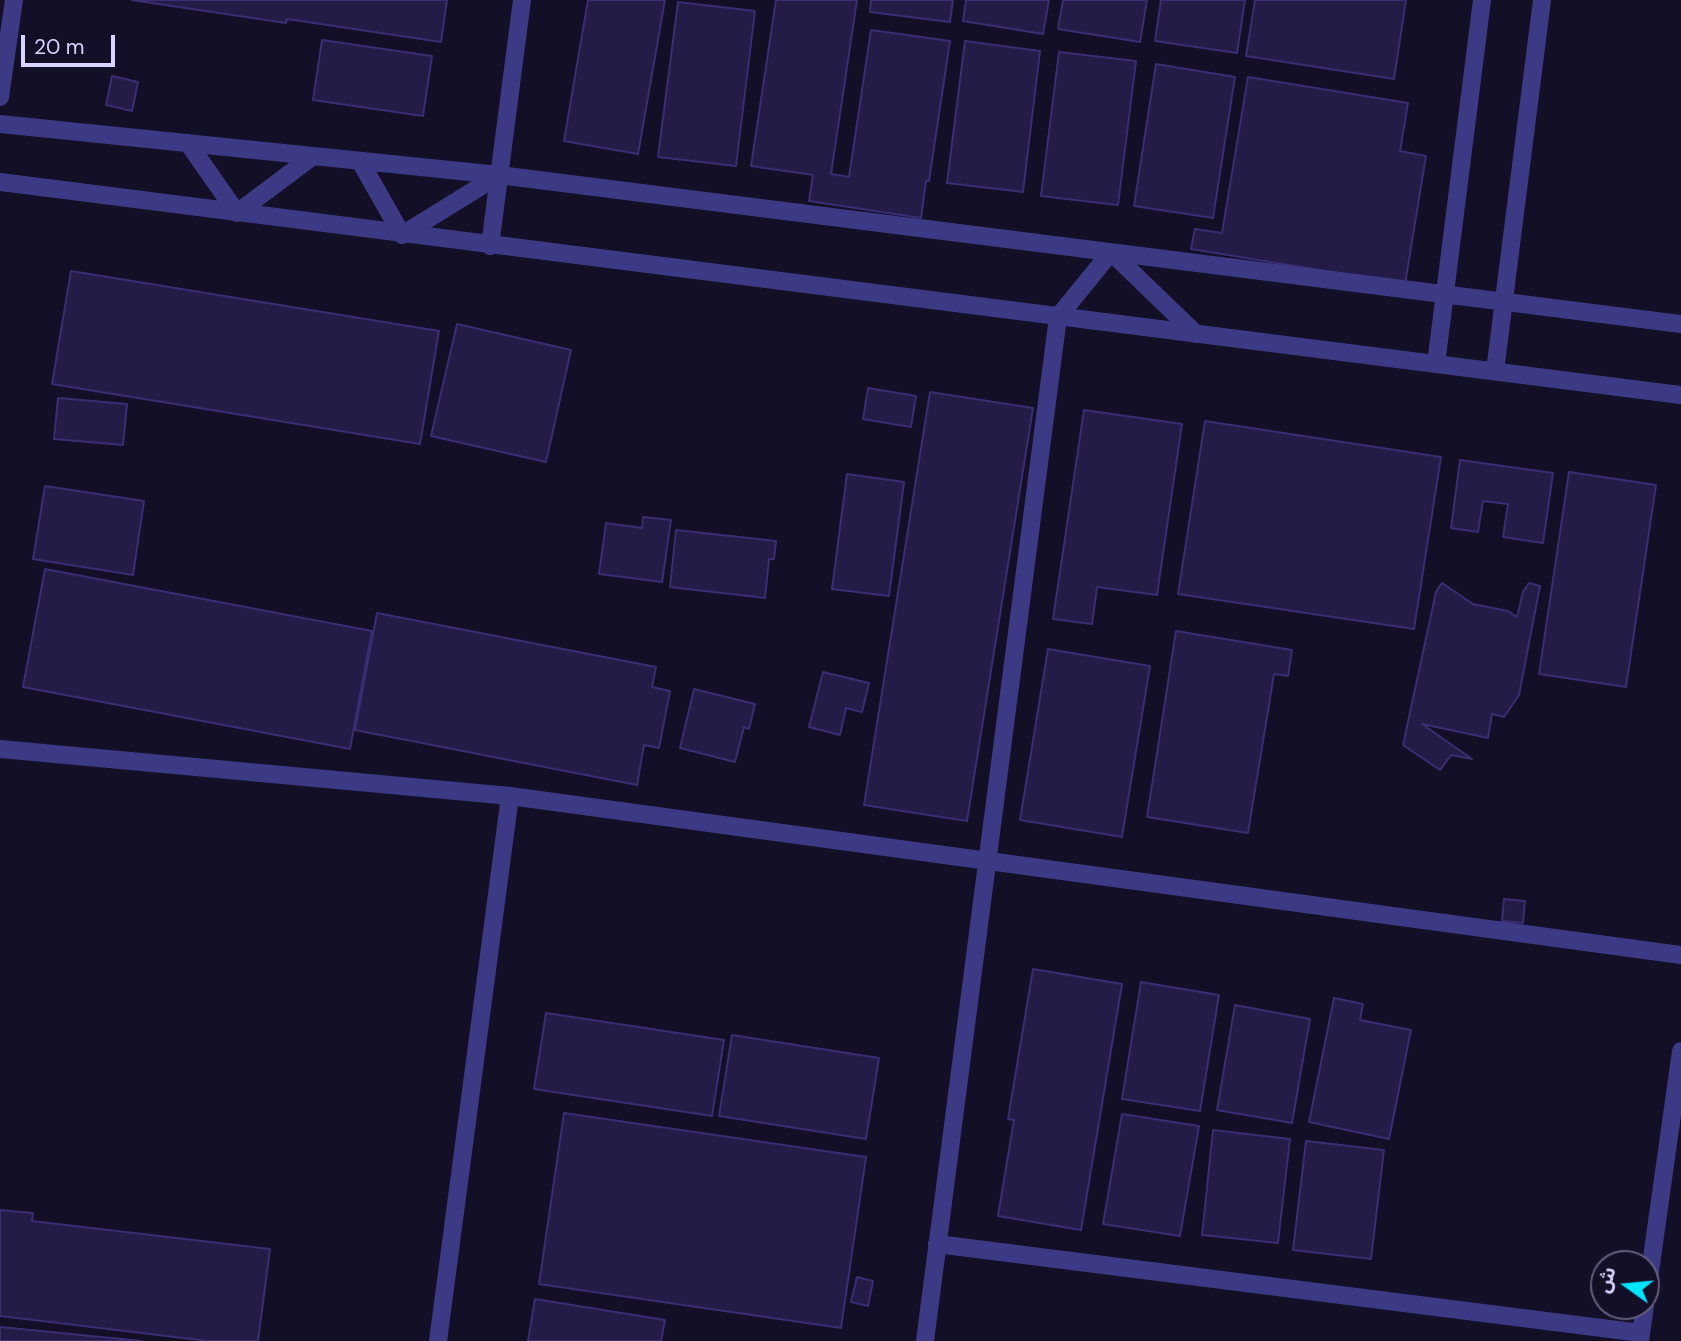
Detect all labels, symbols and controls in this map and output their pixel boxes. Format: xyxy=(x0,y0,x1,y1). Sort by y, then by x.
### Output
scale bar xyxy=(24,21,119,65)
text: 20 m xyxy=(34,33,85,61)
north arrow xyxy=(1590,1250,1660,1320)
text: ش xyxy=(1591,1264,1622,1296)

